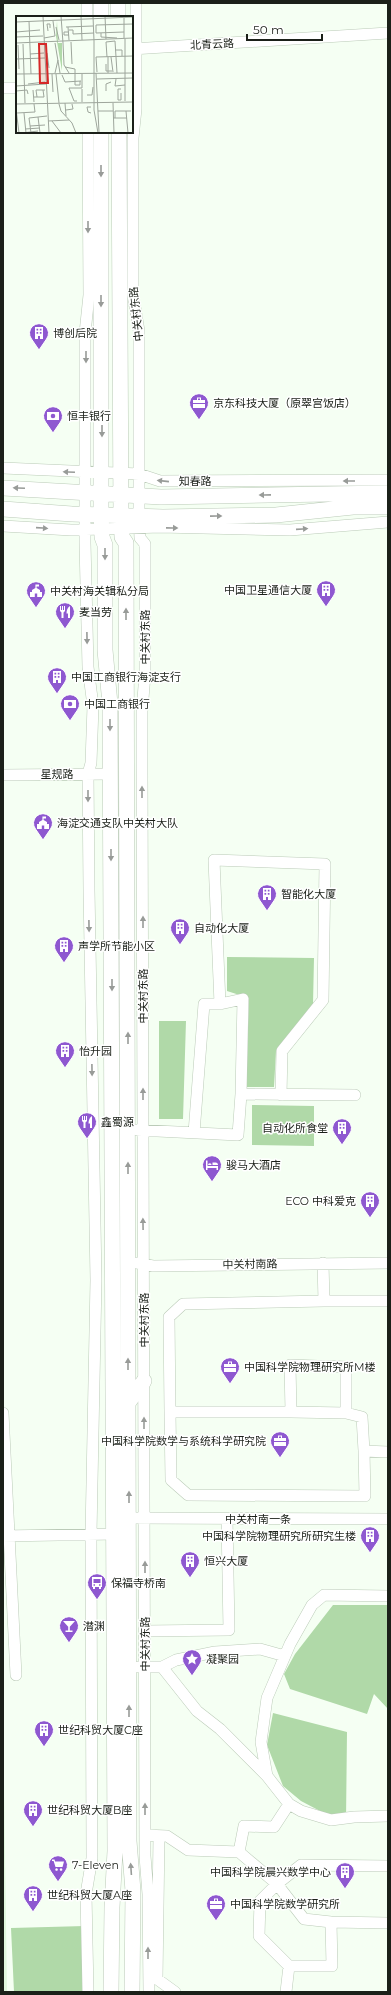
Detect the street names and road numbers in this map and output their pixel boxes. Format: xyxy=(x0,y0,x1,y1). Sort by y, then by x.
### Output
street label: 北青云路 xyxy=(190,36,234,52)
street label: 中关村东路 xyxy=(126,286,146,342)
street label: 知春路 xyxy=(179,474,212,488)
street label: 中关村东路 xyxy=(138,610,152,665)
street label: 星规路 xyxy=(41,767,74,781)
street label: 中关村东路 xyxy=(136,969,150,1024)
street label: 中关村南路 xyxy=(222,1257,278,1271)
street label: 中关村东路 xyxy=(137,1293,151,1348)
street label: 中关村南一条 xyxy=(225,1512,291,1526)
street label: 中关村东路 xyxy=(138,1617,152,1672)

